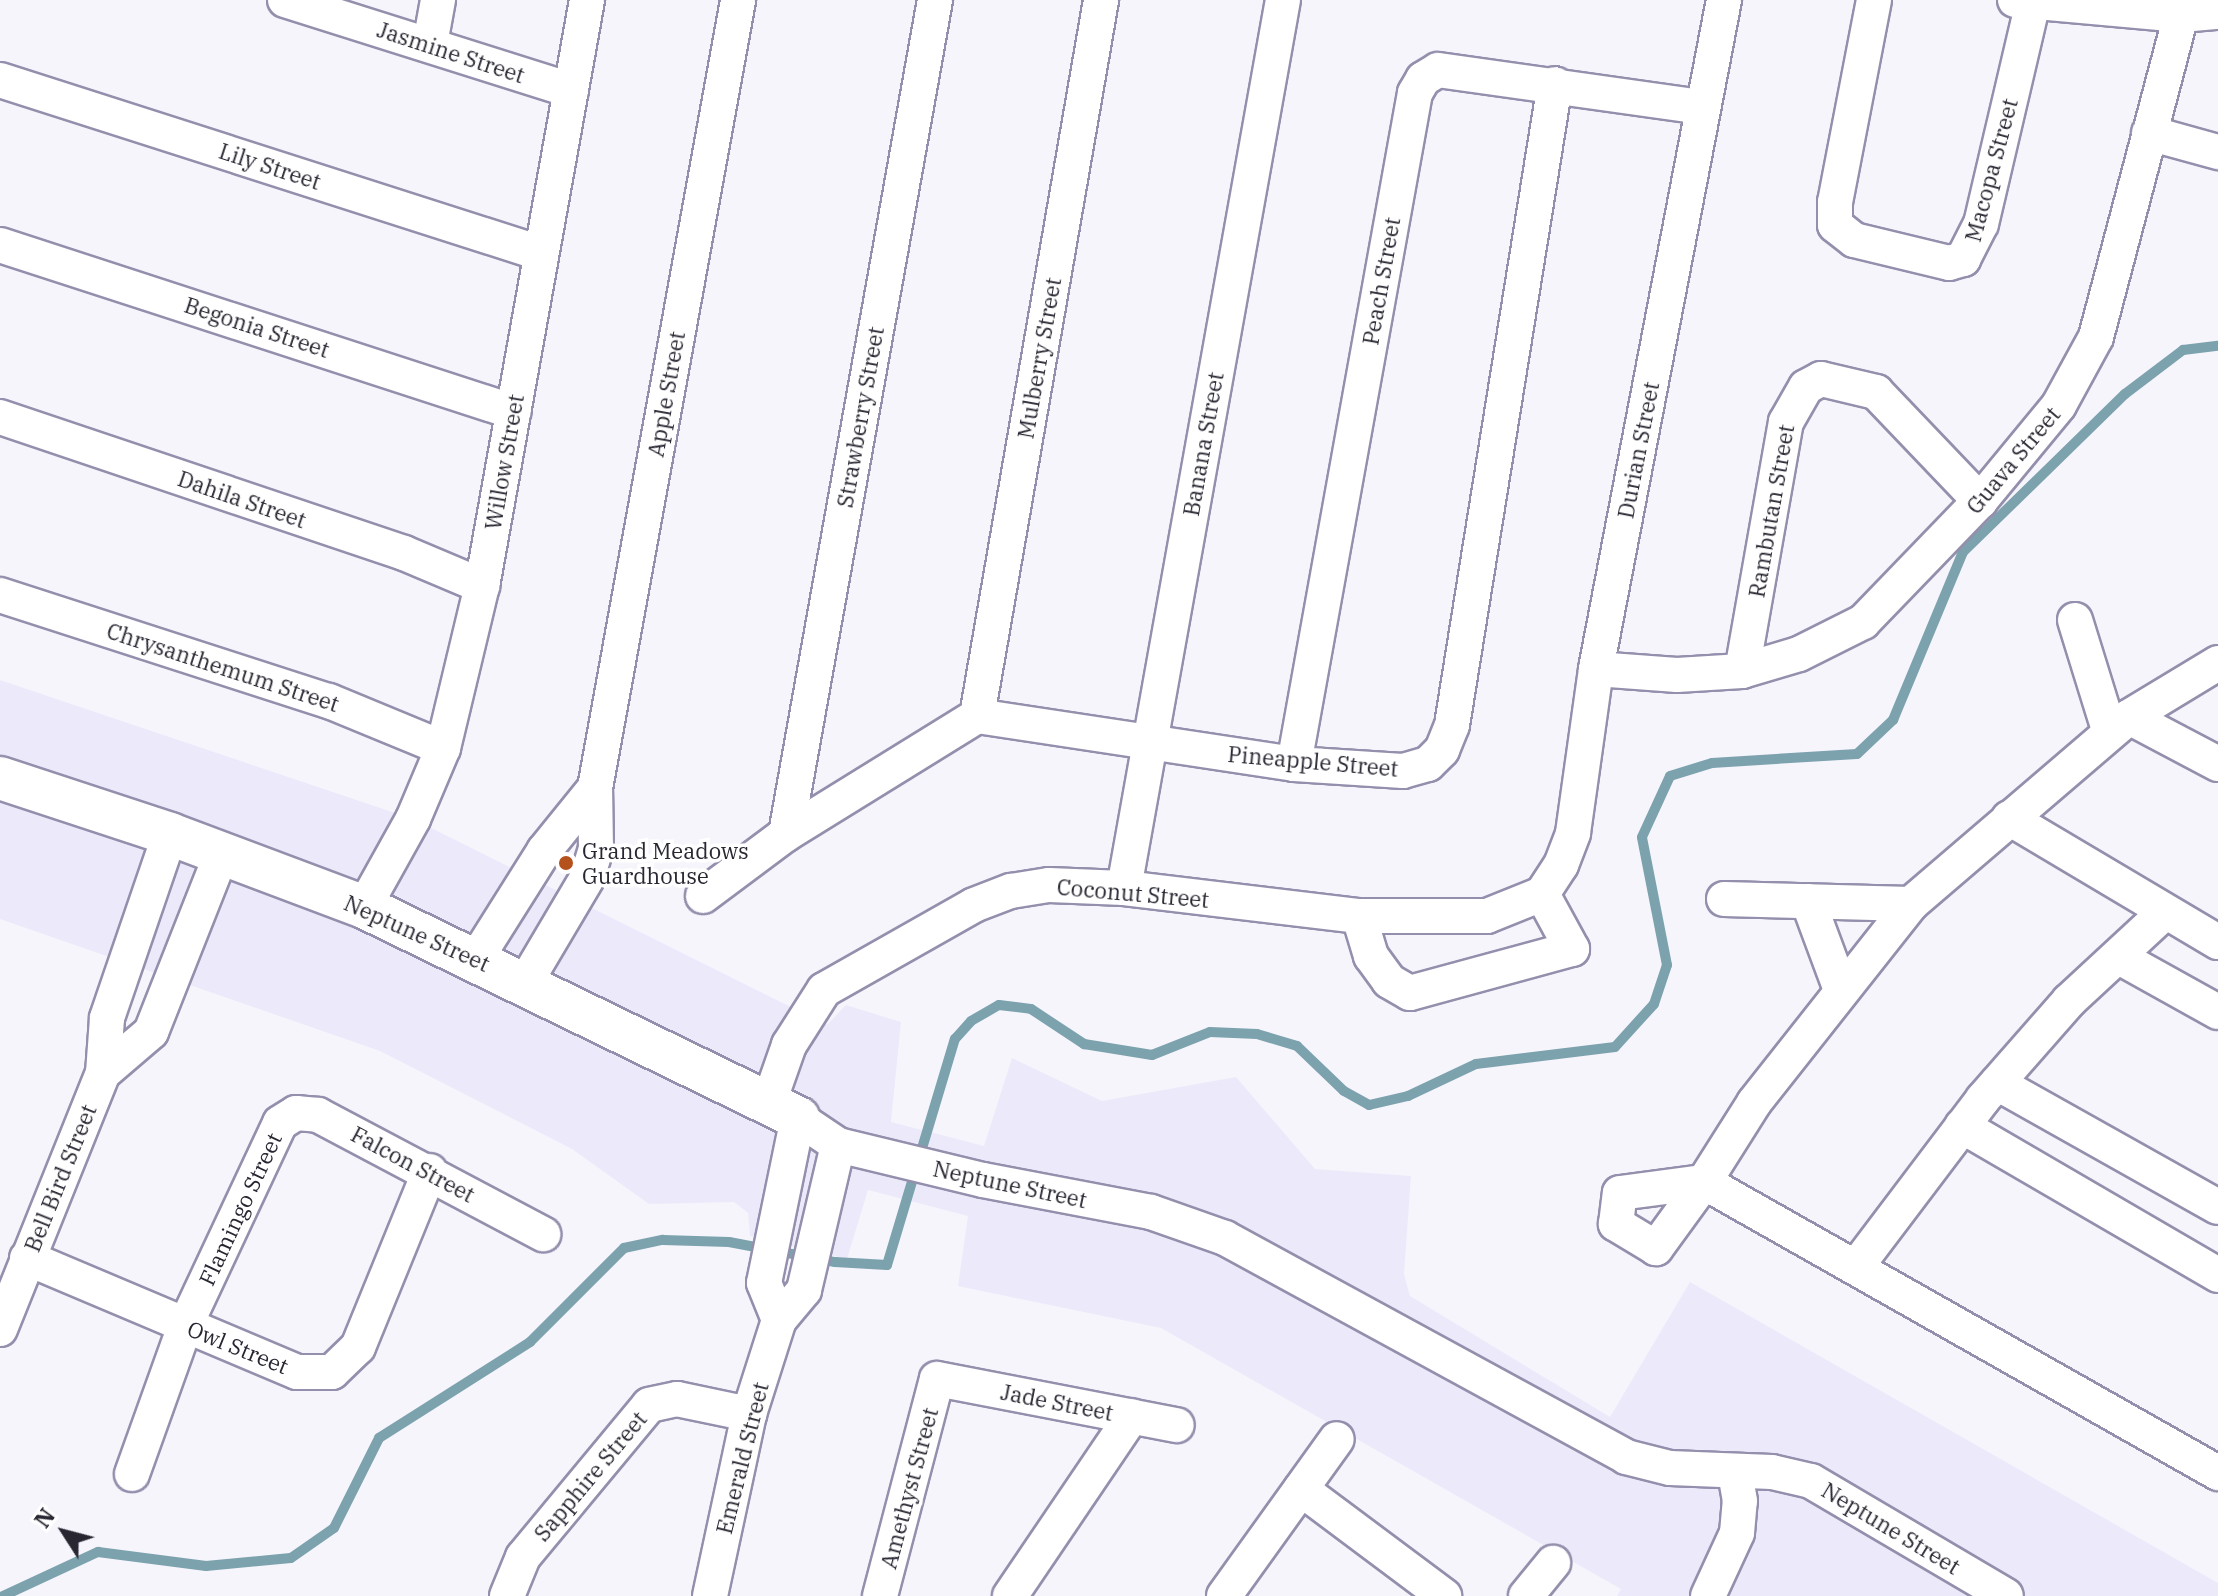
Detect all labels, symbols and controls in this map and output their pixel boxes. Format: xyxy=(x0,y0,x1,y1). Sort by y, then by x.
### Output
street label: Jasmine Street xyxy=(374,16,528,88)
street label: Macopa Street xyxy=(1959,95,2023,245)
street label: Lily Street xyxy=(216,137,324,195)
street label: Peach Street xyxy=(1357,215,1405,347)
street label: Mulberry Street xyxy=(1012,275,1066,441)
street label: Begonia Street xyxy=(181,291,333,363)
street label: Strawberry Street xyxy=(831,324,889,510)
street label: Apple Street xyxy=(642,329,690,459)
street label: Banana Street xyxy=(1177,370,1229,518)
street label: Durian Street xyxy=(1612,379,1664,521)
street label: Willow Street xyxy=(479,392,529,532)
street label: Guava Street xyxy=(1961,401,2065,519)
street label: Rambutan Street xyxy=(1743,422,1799,600)
street label: Dahila Street xyxy=(174,465,310,533)
street label: Chrysanthemum Street xyxy=(104,617,342,717)
street label: Pineapple Street xyxy=(1227,740,1399,782)
place label: Grand Meadows Guardhouse xyxy=(582,837,749,888)
marker: Grand Meadows Guardhouse xyxy=(557,854,575,872)
street label: Coconut Street xyxy=(1056,873,1210,913)
street label: Neptune Street xyxy=(340,889,494,977)
street label: Bell Bird Street xyxy=(18,1100,102,1256)
street label: Falcon Street xyxy=(347,1120,479,1208)
street label: Flamingo Street xyxy=(193,1128,287,1290)
street label: Neptune Street xyxy=(931,1155,1089,1213)
street label: Owl Street xyxy=(184,1315,292,1379)
street label: Jade Street xyxy=(999,1378,1115,1426)
street label: Emerald Street xyxy=(710,1379,774,1537)
street label: Amethyst Street xyxy=(875,1404,943,1572)
street label: Sapphire Street xyxy=(528,1406,652,1546)
street label: Neptune Street xyxy=(1817,1476,1965,1580)
north arrow xyxy=(24,1492,104,1572)
text: N xyxy=(27,1502,61,1533)

